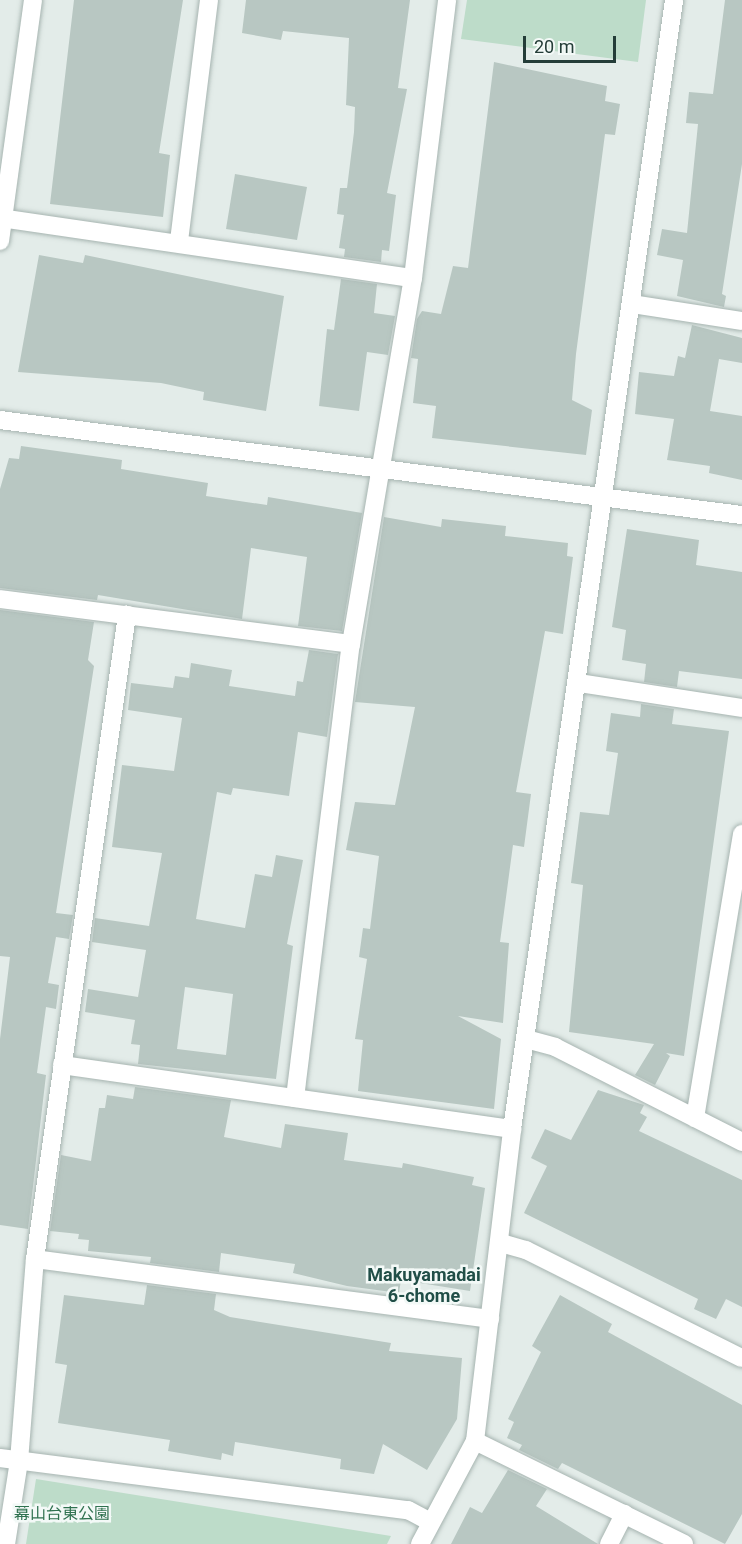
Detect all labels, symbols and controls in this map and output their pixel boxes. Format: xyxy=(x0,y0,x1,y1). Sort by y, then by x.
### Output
scale bar xyxy=(526,24,619,62)
text: 20 m xyxy=(534,36,574,57)
district label: Makuyamadai 6-chome xyxy=(367,1265,481,1308)
park label: 幕山台東公園 xyxy=(14,1504,110,1524)

